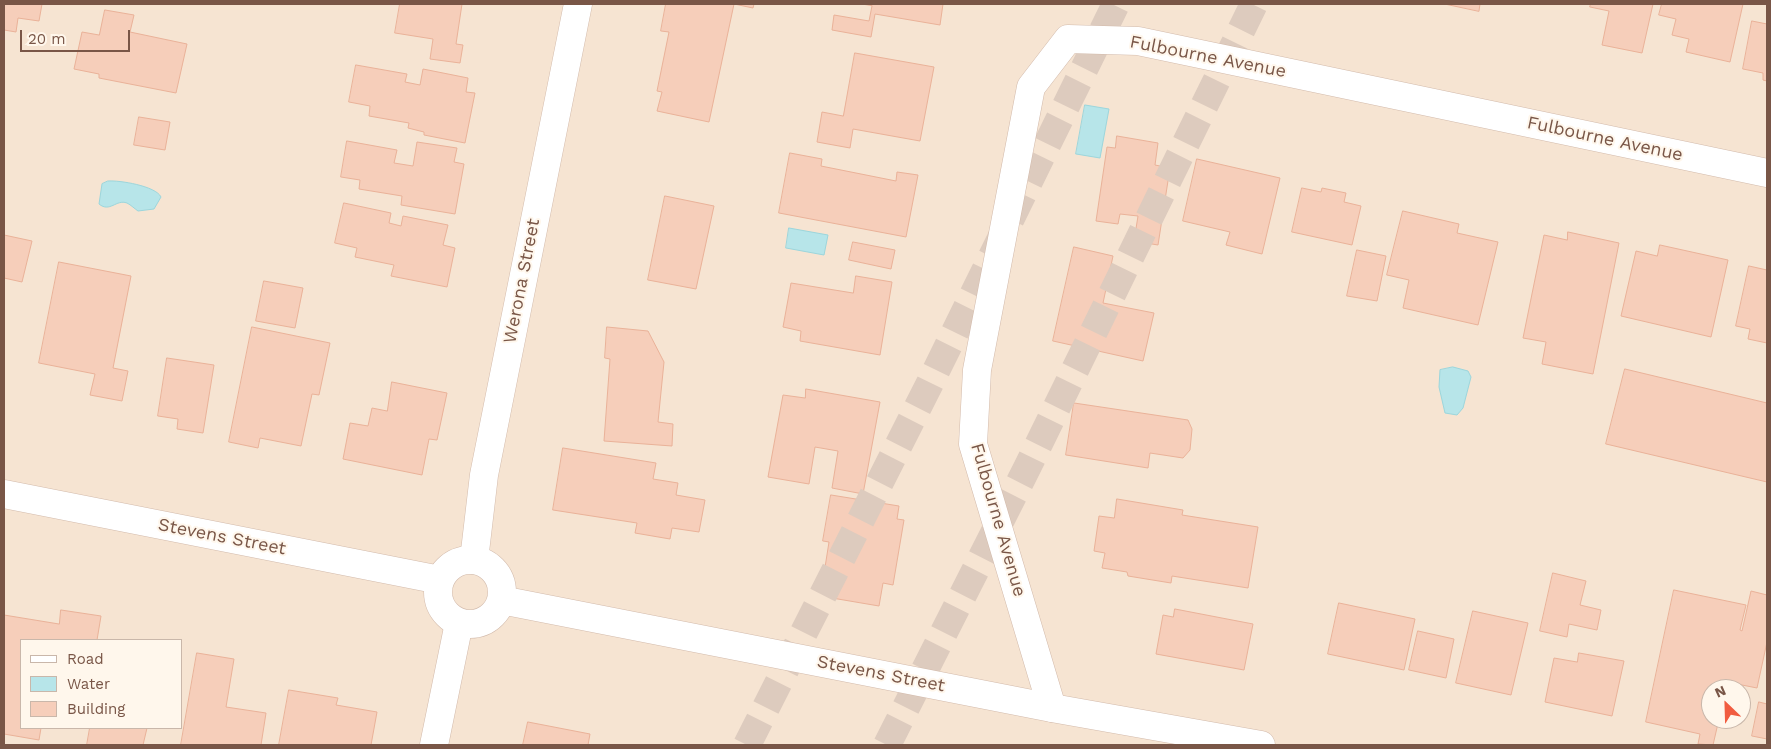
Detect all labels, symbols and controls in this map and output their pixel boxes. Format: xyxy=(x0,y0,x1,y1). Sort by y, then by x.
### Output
scale bar xyxy=(22,20,132,52)
text: 20 m xyxy=(28,30,66,48)
street label: Fulbourne Avenue xyxy=(1128,31,1288,83)
street label: Fulbourne Avenue xyxy=(1525,112,1685,166)
street label: Werona Street xyxy=(499,217,545,345)
street label: Fulbourne Avenue xyxy=(966,441,1030,599)
street label: Stevens Street xyxy=(156,514,288,560)
legend xyxy=(20,639,182,729)
text: Road xyxy=(67,650,104,668)
street label: Stevens Street xyxy=(815,651,947,697)
text: Water xyxy=(67,675,110,693)
north arrow xyxy=(1701,679,1751,729)
text: N xyxy=(1712,682,1728,701)
text: Building xyxy=(67,700,125,718)

